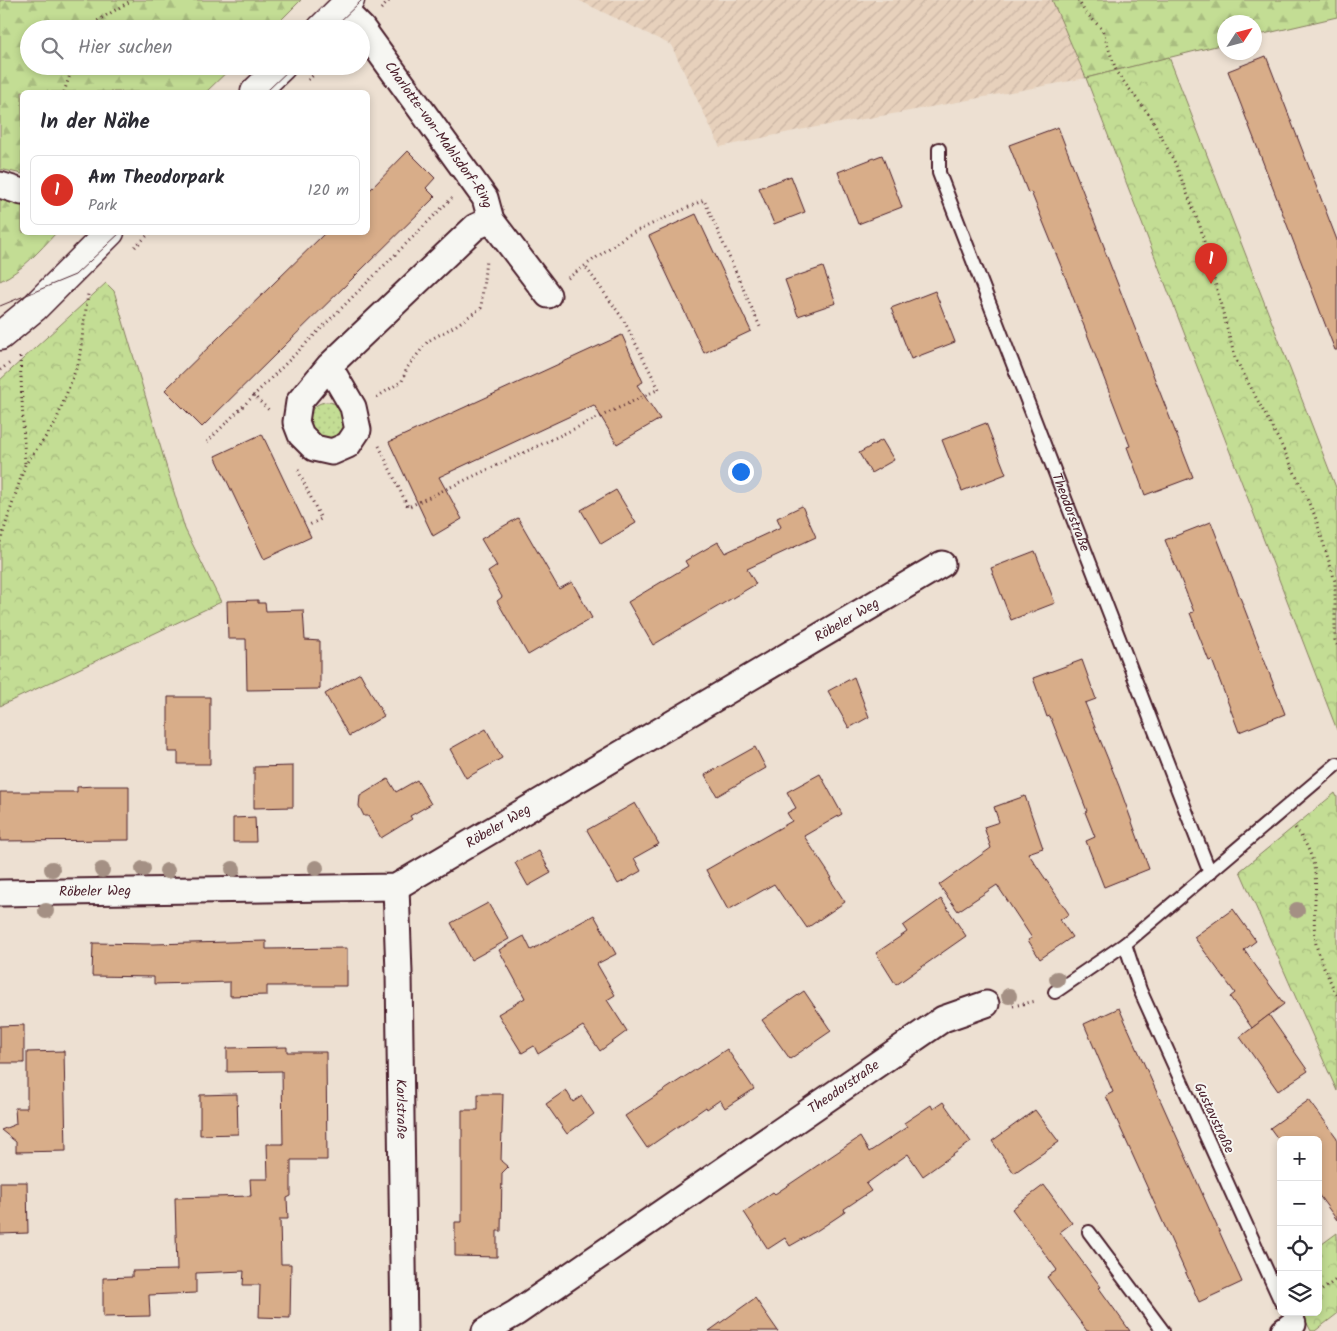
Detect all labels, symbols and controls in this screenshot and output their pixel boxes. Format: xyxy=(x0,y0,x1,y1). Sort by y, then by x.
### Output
north arrow xyxy=(1217,15,1262,60)
search box xyxy=(20,20,370,75)
text: Hier suchen xyxy=(78,33,172,63)
icon: search xyxy=(38,34,66,62)
street label: Charlotte-von-Mahlsdorf-Ring xyxy=(379,57,498,211)
text: In der Nähe xyxy=(40,106,150,139)
text: Am Theodorpark xyxy=(88,163,224,193)
text: 1 xyxy=(55,178,59,203)
text: 120 m xyxy=(308,178,349,203)
text: Park xyxy=(88,193,117,218)
pin: 1 xyxy=(1195,243,1227,284)
your location xyxy=(728,459,754,485)
street label: Theodorstraße xyxy=(1045,470,1096,556)
street label: Röbeler Weg xyxy=(810,592,884,648)
street label: Röbeler Weg xyxy=(462,799,535,854)
street label: Röbeler Weg xyxy=(59,880,131,903)
street label: Theodorstraße xyxy=(804,1054,885,1120)
street label: Karlstraße xyxy=(389,1079,412,1140)
street label: Gustavstraße xyxy=(1188,1079,1240,1158)
map controls xyxy=(1277,1136,1322,1316)
button: + xyxy=(1277,1136,1322,1181)
button: − xyxy=(1277,1181,1322,1226)
button: locate xyxy=(1277,1226,1322,1271)
button: layers xyxy=(1277,1271,1322,1316)

